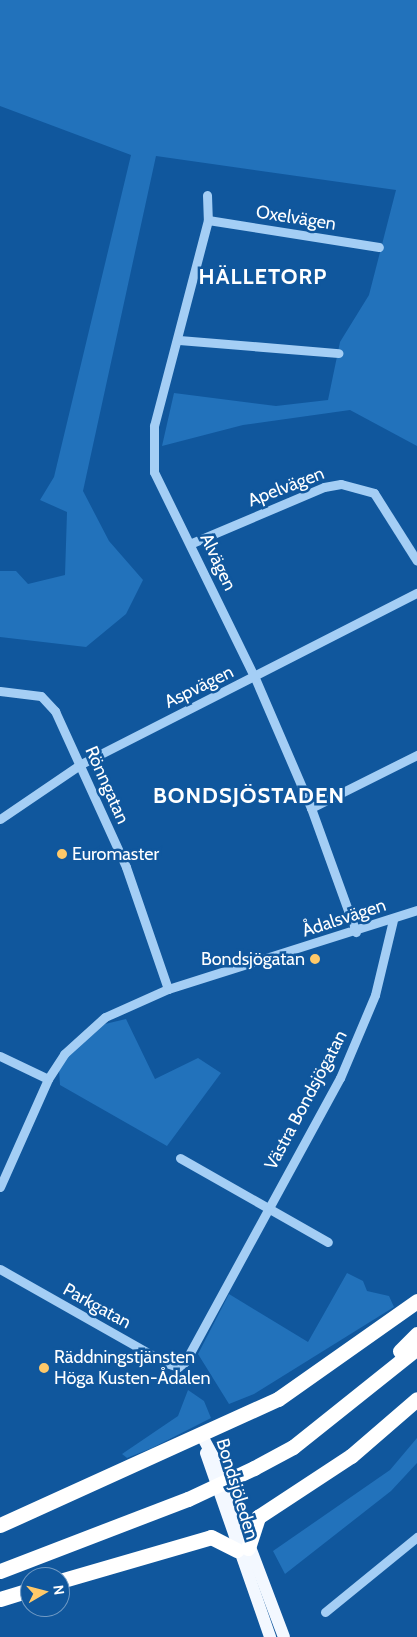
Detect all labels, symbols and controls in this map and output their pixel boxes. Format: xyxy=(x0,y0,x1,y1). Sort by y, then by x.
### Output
street label: Oxelvägen xyxy=(254,201,338,235)
district label: HÄLLETORP xyxy=(197,264,329,290)
street label: Apelvägen xyxy=(245,463,327,511)
street label: Alvägen xyxy=(195,530,241,594)
street label: Aspvägen xyxy=(161,661,237,713)
street label: Rönngatan xyxy=(80,743,134,827)
district label: BONDSJÖSTADEN xyxy=(151,783,347,809)
place label: Euromaster xyxy=(72,843,159,865)
marker: Euromaster xyxy=(56,848,68,860)
street label: Ådalsvägen xyxy=(299,894,389,942)
place label: Bondsjögatan xyxy=(201,948,305,970)
marker: Bondsjögatan xyxy=(309,953,321,965)
street label: Västra Bondsjögatan xyxy=(260,1027,352,1173)
street label: Parkgatan xyxy=(59,1279,135,1333)
place label: Räddningstjänsten Höga Kusten-Ådalen xyxy=(54,1347,211,1390)
marker: Räddningstjänsten Höga Kusten-Ådalen xyxy=(38,1362,50,1374)
street label: Bondsjöleden xyxy=(211,1436,263,1542)
north arrow xyxy=(20,1567,70,1617)
text: N xyxy=(49,1584,68,1596)

